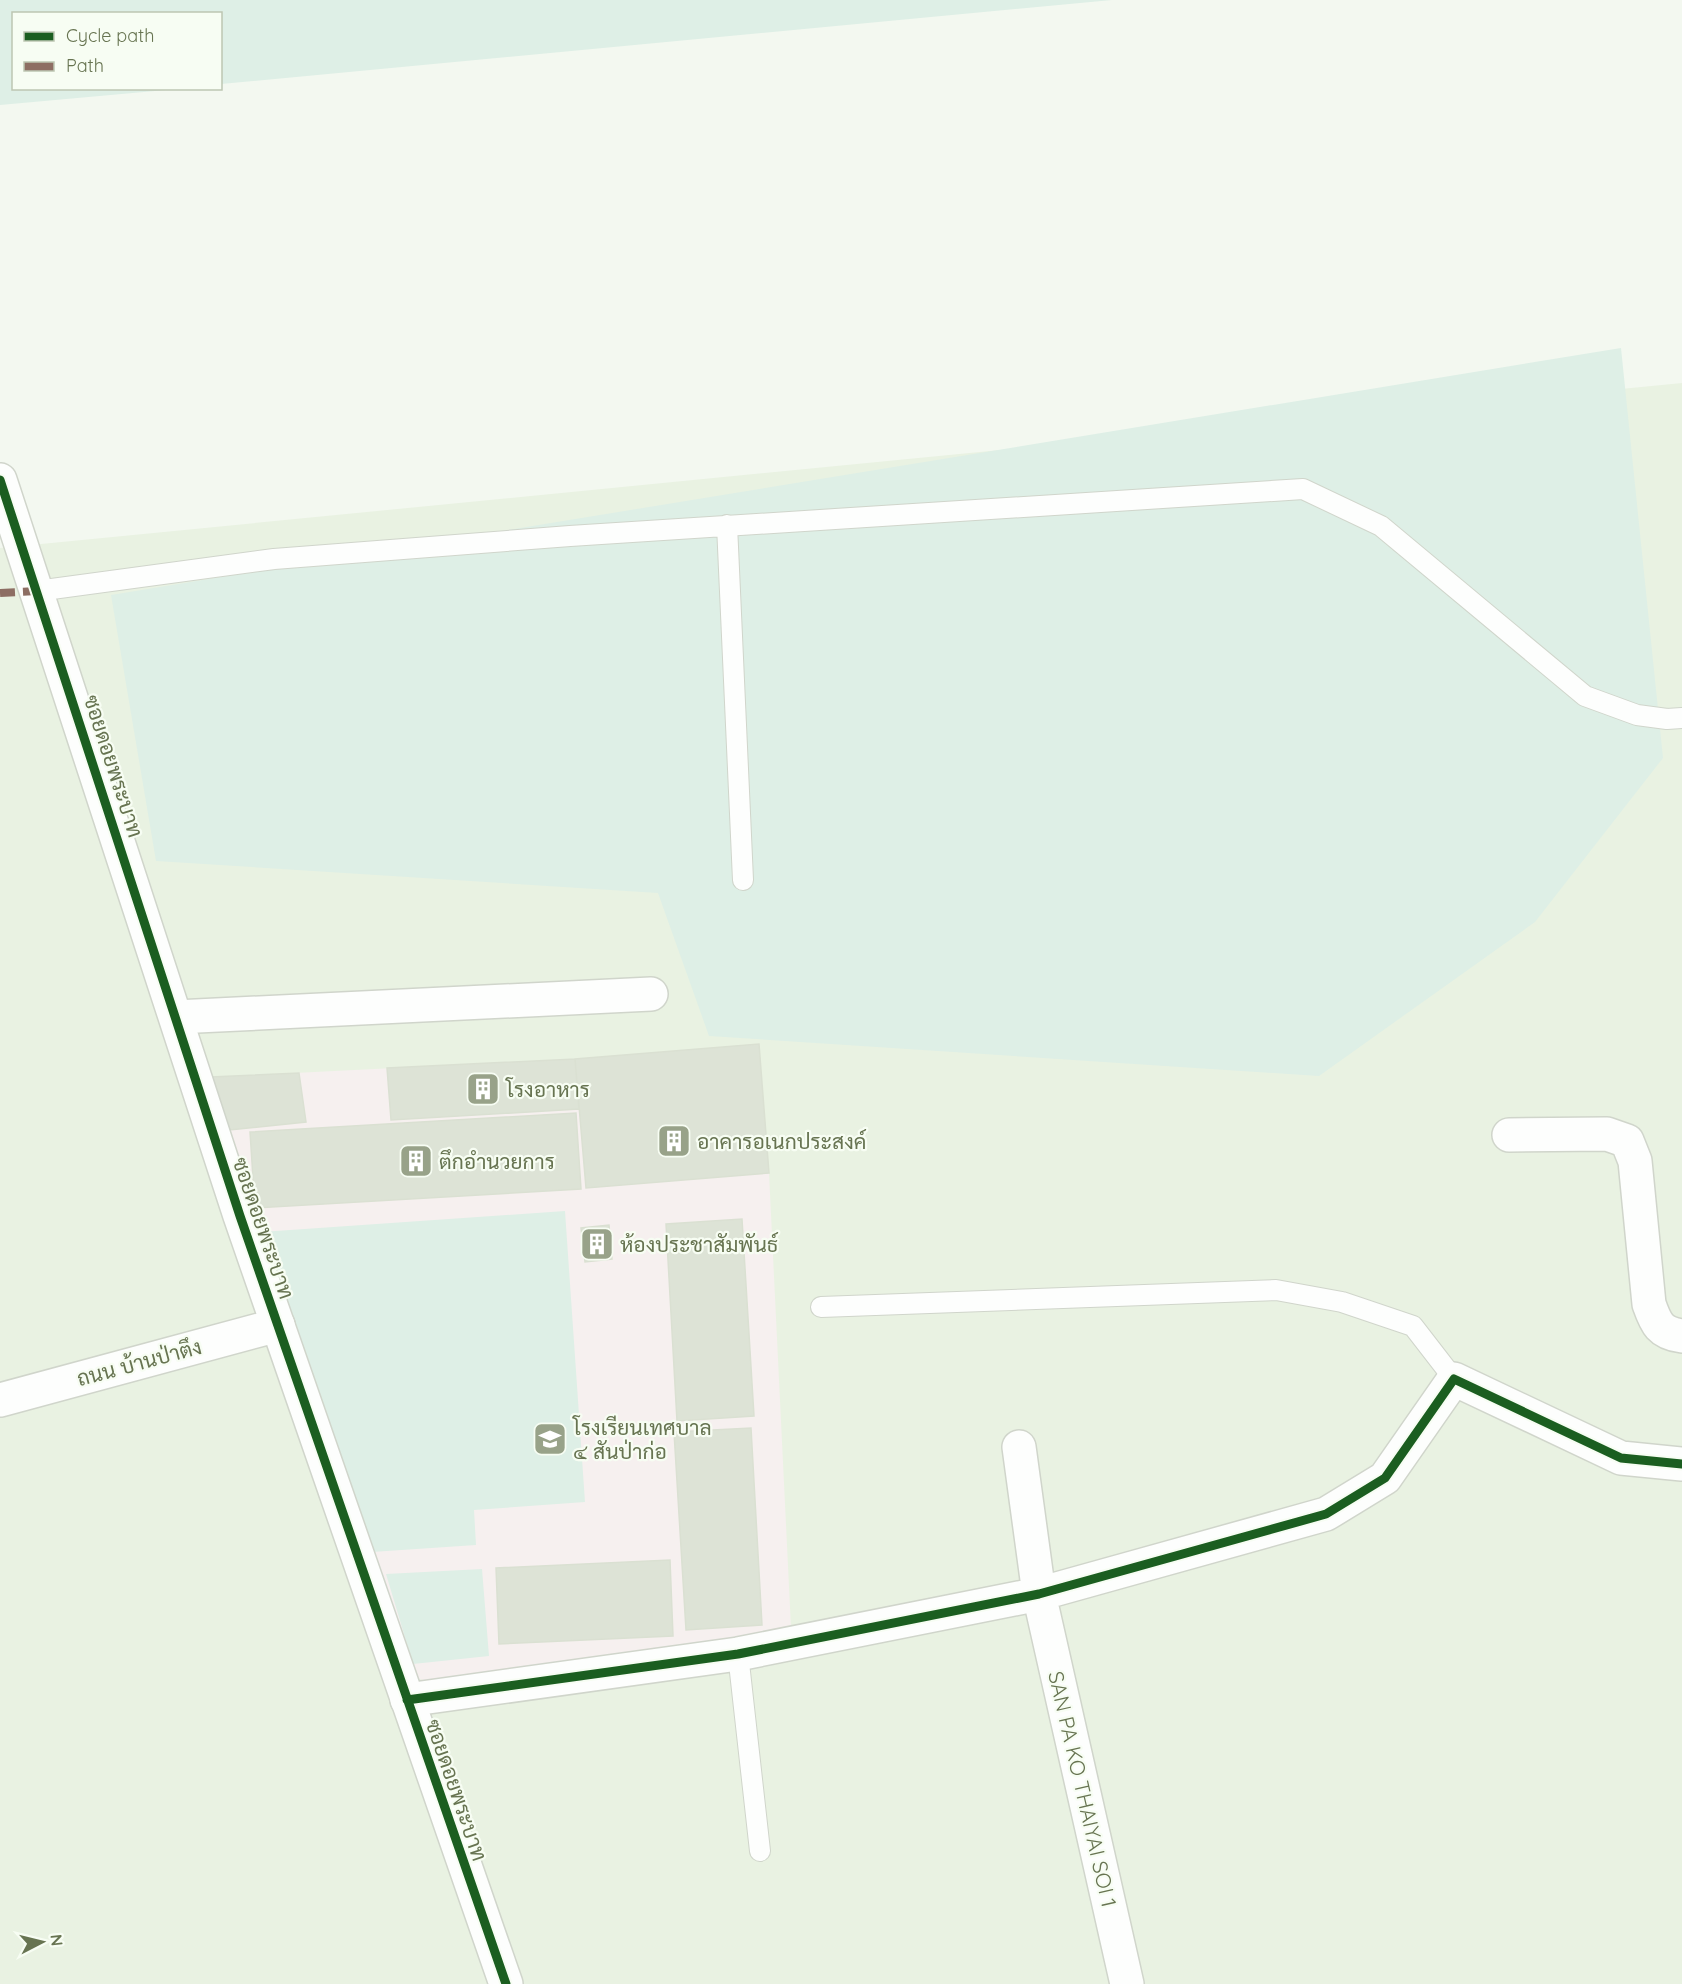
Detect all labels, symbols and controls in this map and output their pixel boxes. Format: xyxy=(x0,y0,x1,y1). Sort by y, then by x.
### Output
legend xyxy=(12,12,222,90)
text: Cycle path xyxy=(66,24,154,47)
text: Path xyxy=(66,54,104,77)
street label: ซอยดอยพระบาท xyxy=(79,692,149,840)
building icon: โรงอาหาร xyxy=(465,1071,501,1107)
place label: โรงอาหาร xyxy=(505,1076,590,1102)
building icon: อาคารอเนกประสงค์ xyxy=(656,1123,692,1159)
place label: อาคารอเนกประสงค์ xyxy=(697,1128,866,1154)
building icon: ตึกอำนวยการ xyxy=(398,1143,434,1179)
place label: ตึกอำนวยการ xyxy=(439,1148,555,1174)
street label: ซอยดอยพระบาท xyxy=(228,1154,300,1302)
building icon: ห้องประชาสัมพันธ์ xyxy=(579,1226,615,1262)
place label: ห้องประชาสัมพันธ์ xyxy=(620,1231,778,1257)
street label: ถนน บ้านป่าตึง xyxy=(74,1333,204,1391)
place label: โรงเรียนเทศบาล ๔ สันป่าก่อ xyxy=(572,1414,712,1464)
school or university icon: โรงเรียนเทศบาล ๔ สันป่าก่อ xyxy=(532,1421,568,1457)
street label: SAN PA KO THAIYAI SOI 1 xyxy=(1043,1668,1123,1910)
street label: ซอยดอยพระบาท xyxy=(421,1716,493,1864)
north arrow xyxy=(12,1912,72,1972)
text: N xyxy=(46,1933,68,1947)

